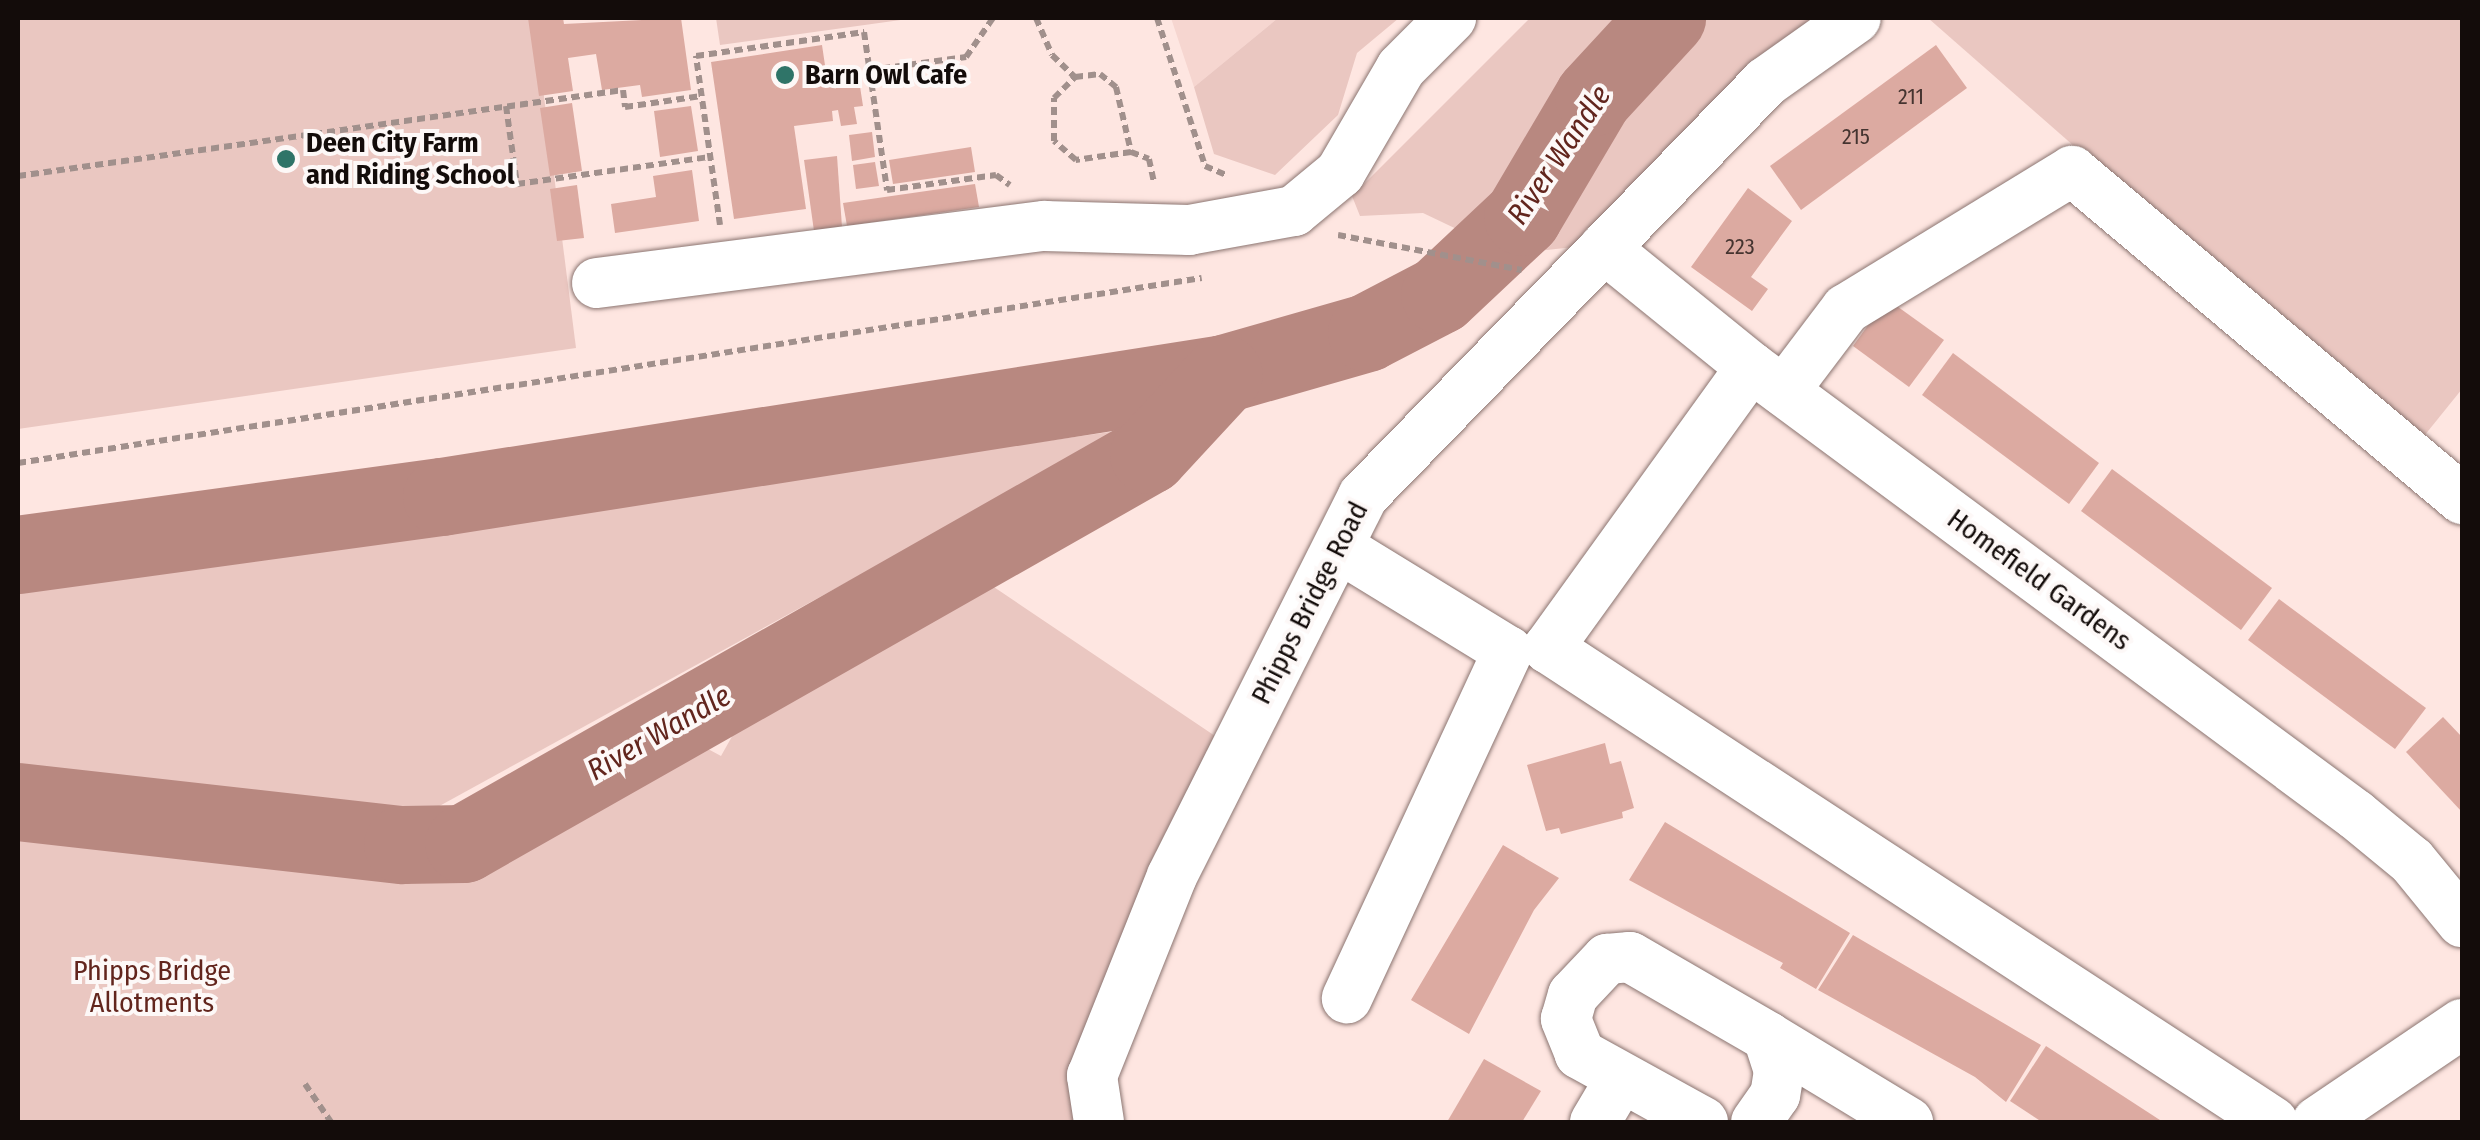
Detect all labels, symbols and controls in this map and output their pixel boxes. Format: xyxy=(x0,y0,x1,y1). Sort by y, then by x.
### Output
place label: Barn Owl Cafe xyxy=(805,58,967,92)
marker: Barn Owl Cafe xyxy=(774,64,796,86)
water label: River Wandle xyxy=(1499,79,1619,231)
house number: 211 xyxy=(1898,84,1924,110)
house number: 215 xyxy=(1842,124,1870,150)
place label: Deen City Farm and Riding School xyxy=(306,126,515,192)
marker: Deen City Farm and Riding School xyxy=(275,148,297,170)
house number: 223 xyxy=(1725,234,1755,260)
street label: Phipps Bridge Road xyxy=(1245,496,1375,710)
street label: Homefield Gardens xyxy=(1941,502,2137,658)
water label: River Wandle xyxy=(581,678,737,788)
park label: Phipps Bridge Allotments xyxy=(73,954,231,1020)

